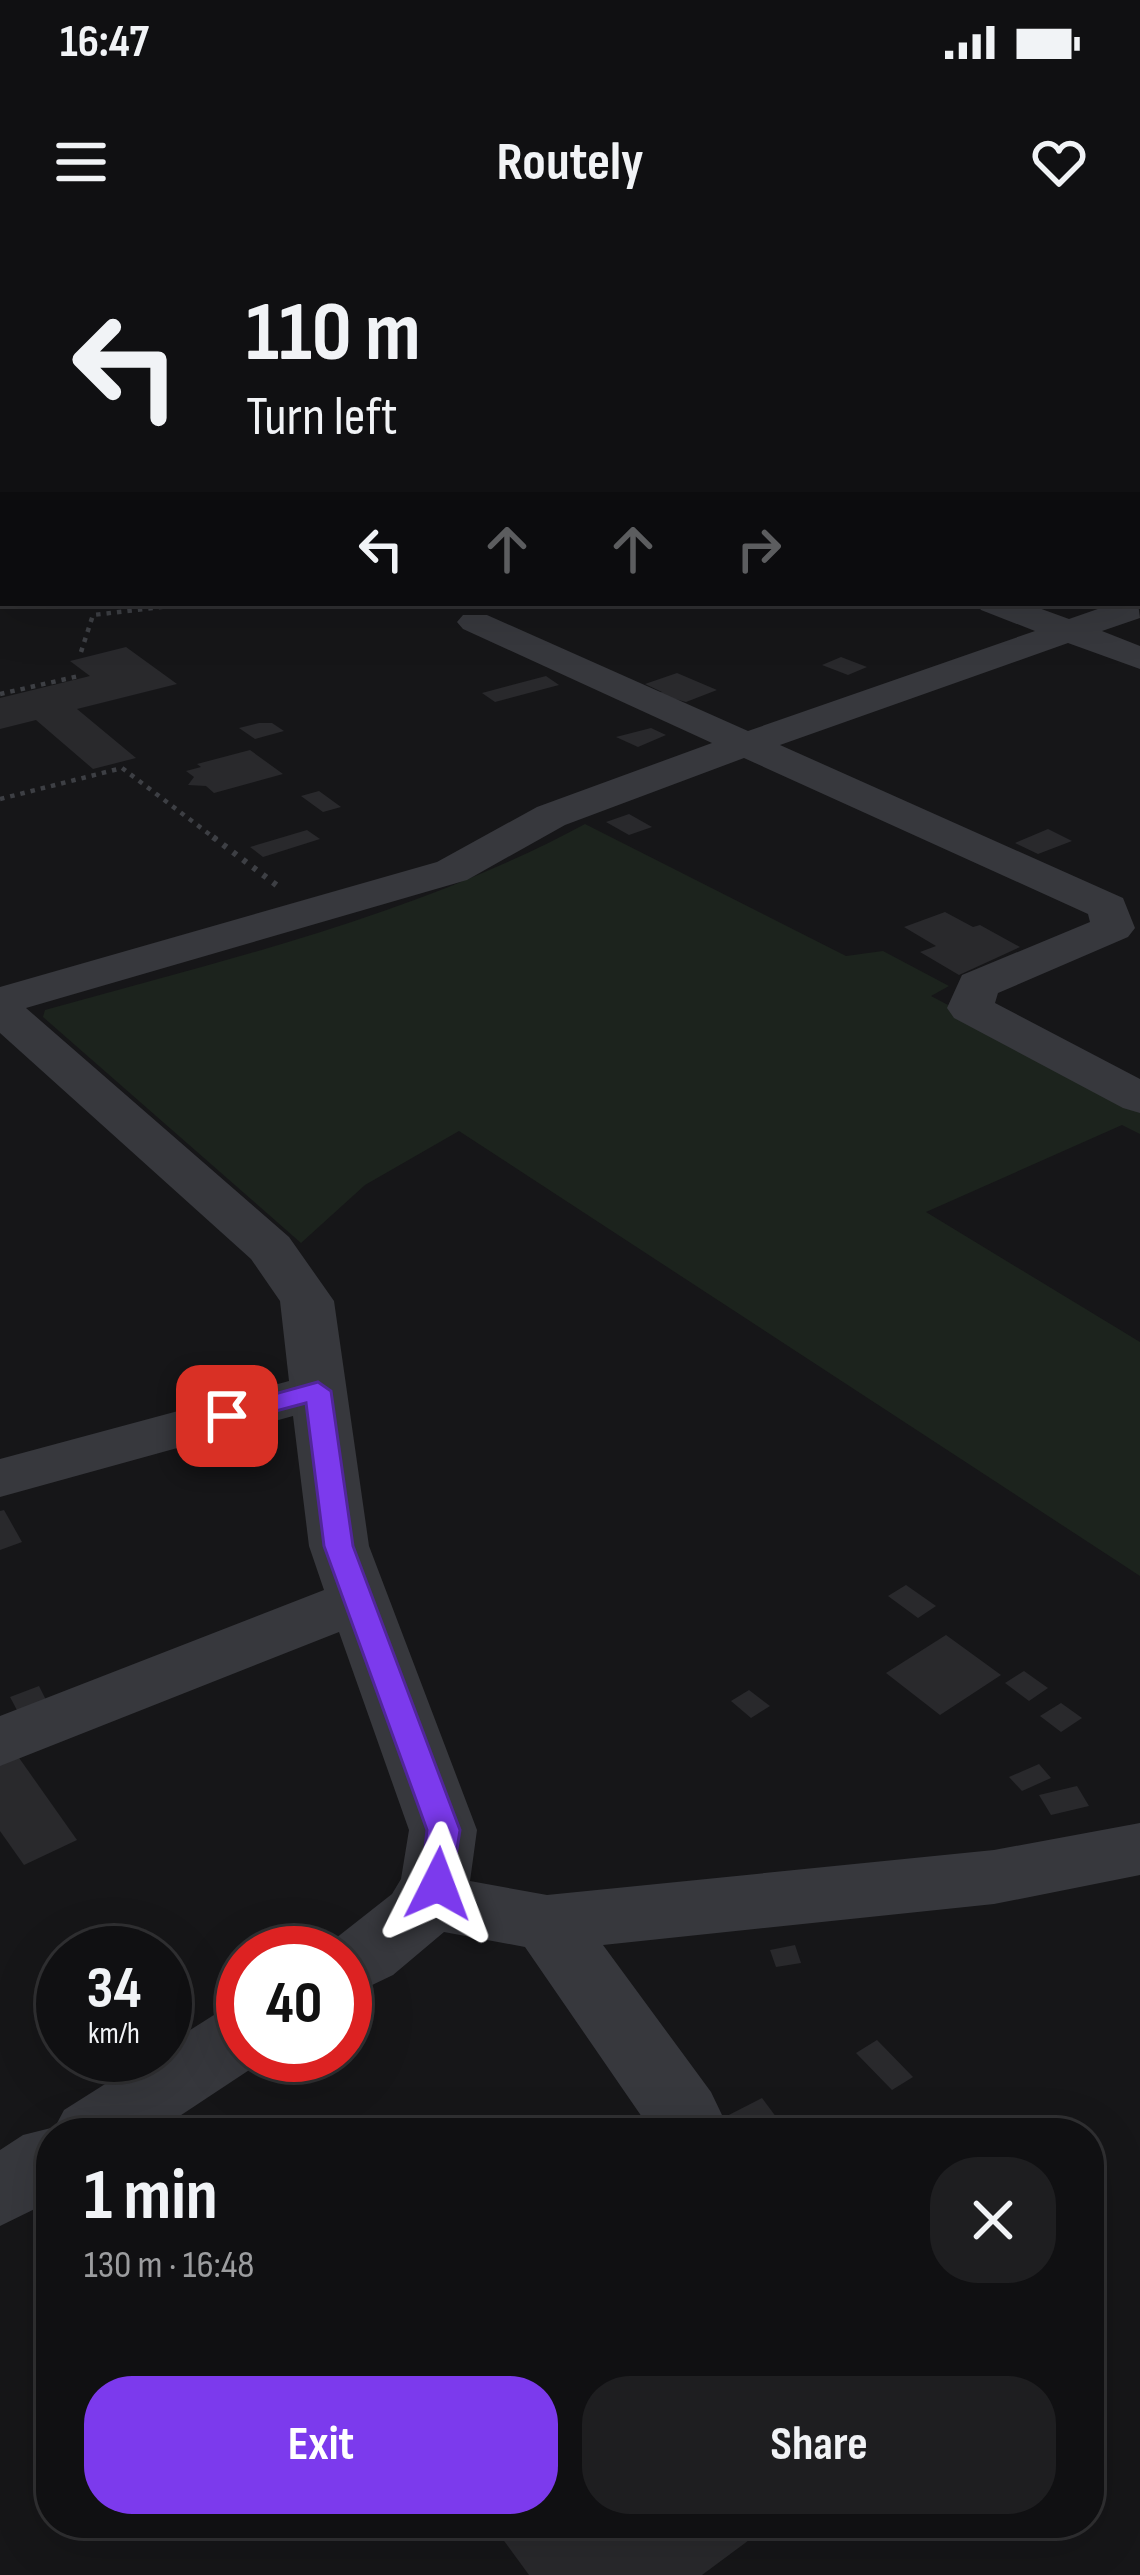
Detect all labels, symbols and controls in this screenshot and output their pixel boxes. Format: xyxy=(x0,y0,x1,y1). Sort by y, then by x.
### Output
text: 16:47 xyxy=(60,15,149,70)
icon: menu xyxy=(48,129,114,195)
icon: heart xyxy=(1026,129,1092,195)
text: Routely xyxy=(496,130,644,195)
text: 110 m xyxy=(246,283,421,384)
icon: left xyxy=(48,288,204,444)
text: Turn left xyxy=(246,385,398,450)
icon: left xyxy=(348,516,414,582)
icon: ahead xyxy=(474,516,540,582)
icon: ahead xyxy=(600,516,666,582)
icon: right xyxy=(726,516,792,582)
pin xyxy=(176,1365,278,1467)
icon: arrive xyxy=(194,1383,260,1449)
position arrow xyxy=(375,1821,501,1947)
speed limit sign: 40 xyxy=(216,1926,372,2082)
text: 34 xyxy=(87,1953,141,2025)
text: km/h xyxy=(88,2016,140,2052)
text: 1 min xyxy=(84,2153,218,2240)
button: close xyxy=(930,2157,1056,2283)
text: 130 m · 16:48 xyxy=(84,2242,254,2289)
button: Exit xyxy=(84,2376,558,2514)
button: Share xyxy=(582,2376,1056,2514)

